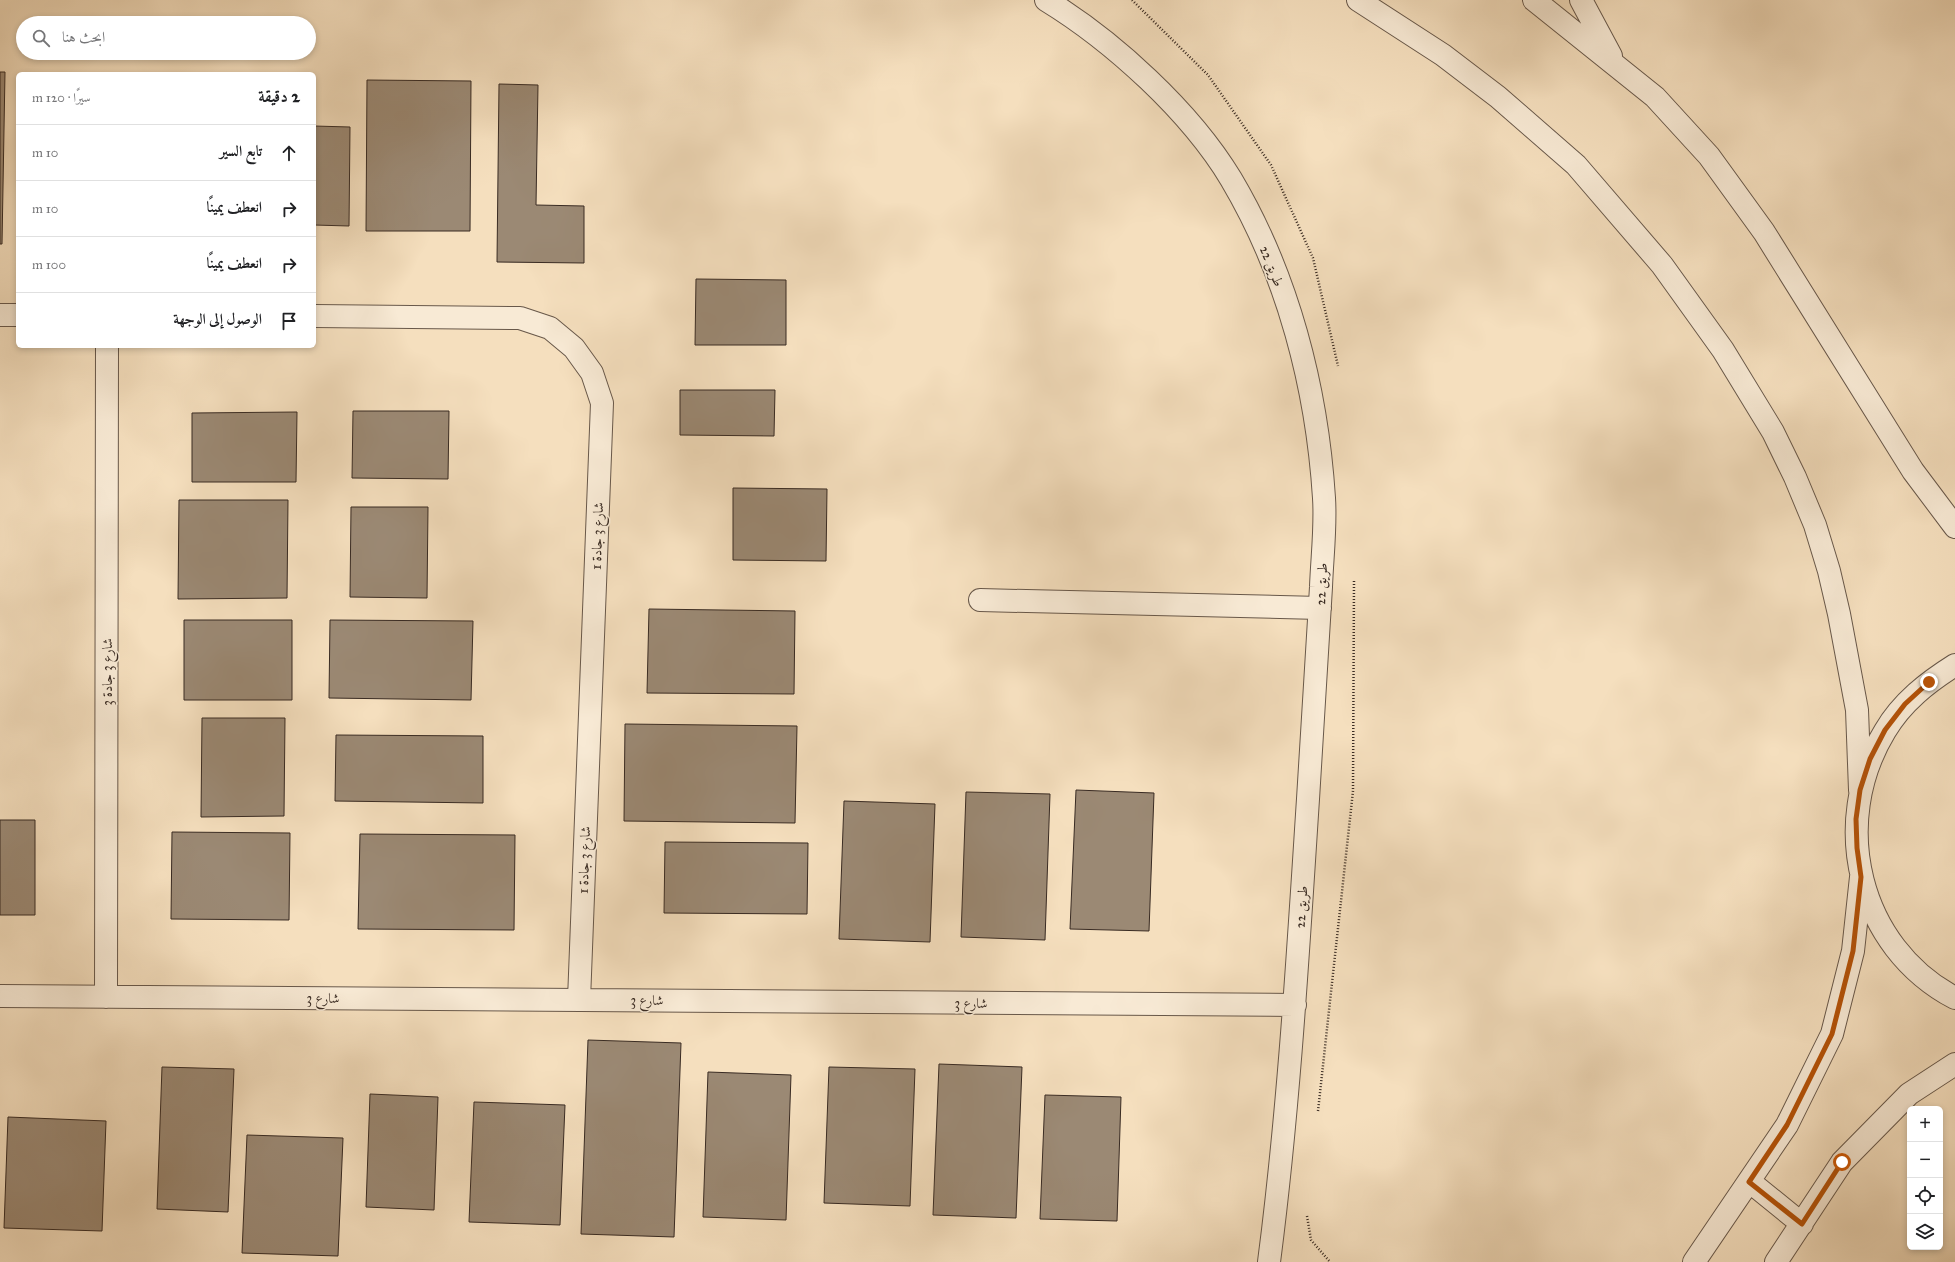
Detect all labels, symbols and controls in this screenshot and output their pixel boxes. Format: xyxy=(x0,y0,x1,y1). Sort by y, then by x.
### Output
search box xyxy=(16,16,316,60)
icon: search xyxy=(30,27,52,49)
text: ابحث هنا xyxy=(62,28,105,46)
text: 2 دقيقة xyxy=(258,86,300,107)
text: سيرًا · 120 m xyxy=(32,90,91,106)
text: تابع السير xyxy=(220,142,262,160)
icon: ahead xyxy=(278,142,300,164)
text: 10 m xyxy=(32,145,58,161)
text: انعطف يمينًا xyxy=(207,198,262,216)
icon: right xyxy=(278,198,300,220)
text: 10 m xyxy=(32,201,58,217)
street label: طريق 22 xyxy=(1256,243,1287,289)
text: انعطف يمينًا xyxy=(207,254,262,272)
icon: right xyxy=(278,254,300,276)
text: 100 m xyxy=(32,257,66,273)
text: الوصول إلى الوجهة xyxy=(173,310,262,328)
icon: arrive xyxy=(278,310,300,332)
street label: شارع 3 جادة 1 xyxy=(588,502,610,570)
street label: طريق 22 xyxy=(1312,562,1331,606)
street label: شارع 3 جادة 3 xyxy=(99,638,119,706)
route end xyxy=(1920,673,1938,691)
street label: شارع 3 جادة 1 xyxy=(575,826,597,894)
street label: طريق 22 xyxy=(1292,885,1311,929)
street label: شارع 3 xyxy=(307,990,340,1010)
street label: شارع 3 xyxy=(631,992,664,1012)
street label: شارع 3 xyxy=(955,995,988,1015)
map controls xyxy=(1907,1106,1943,1250)
button: + xyxy=(1907,1106,1943,1142)
button: − xyxy=(1907,1142,1943,1178)
route start xyxy=(1833,1153,1851,1171)
button: locate xyxy=(1907,1178,1943,1214)
button: layers xyxy=(1907,1214,1943,1250)

